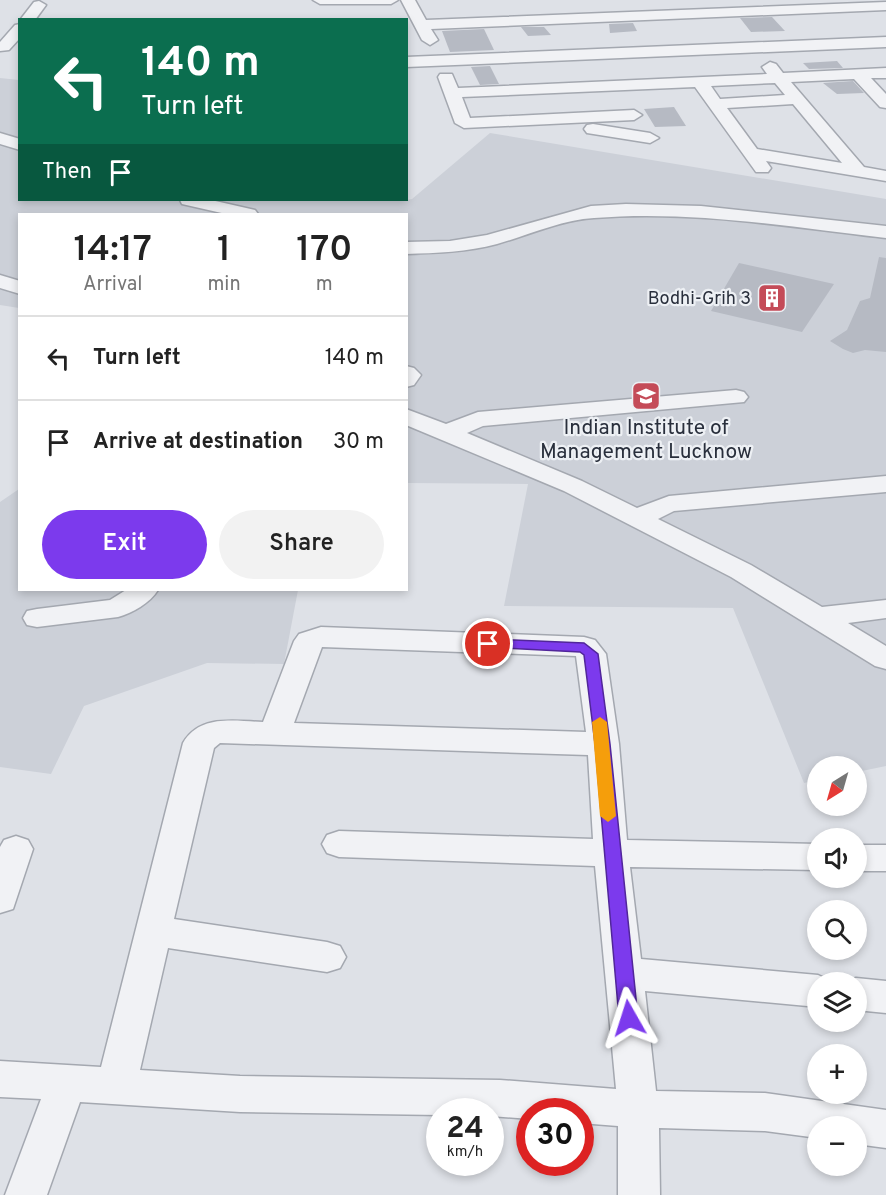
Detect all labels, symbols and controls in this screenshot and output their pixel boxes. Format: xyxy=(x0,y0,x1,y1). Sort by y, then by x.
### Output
text: 140 m xyxy=(141,38,260,91)
icon: left xyxy=(42,42,120,120)
text: Turn left xyxy=(141,90,243,124)
icon: arrive xyxy=(104,156,137,189)
text: Then xyxy=(42,159,92,186)
text: 14:17 xyxy=(74,228,152,274)
text: 1 xyxy=(217,228,231,274)
text: 170 xyxy=(296,228,352,274)
text: Arrival xyxy=(83,272,143,298)
text: min xyxy=(207,272,241,298)
text: m xyxy=(316,272,333,298)
building icon: Bodhi-Grih 3 xyxy=(756,282,788,314)
place label: Bodhi-Grih 3 xyxy=(648,288,751,311)
icon: left xyxy=(42,342,75,375)
text: Turn left xyxy=(93,345,181,372)
text: 140 m xyxy=(325,345,384,372)
school or university icon: Indian Institute of Management Lucknow xyxy=(630,380,662,412)
place label: Indian Institute of Management Lucknow xyxy=(540,415,752,466)
icon: arrive xyxy=(42,426,75,459)
text: Arrive at destination xyxy=(93,429,303,456)
text: 30 m xyxy=(333,429,384,456)
button: Exit xyxy=(42,510,207,579)
button: Share xyxy=(219,510,384,579)
pin xyxy=(462,618,513,669)
icon: arrive xyxy=(471,627,504,660)
north arrow xyxy=(807,756,867,816)
map controls xyxy=(807,756,867,1176)
button: sound xyxy=(807,828,867,888)
button: search xyxy=(807,900,867,960)
button: layers xyxy=(807,972,867,1032)
position arrow xyxy=(597,986,661,1050)
button: + xyxy=(807,1044,867,1104)
speed limit sign: 30 xyxy=(516,1098,594,1176)
text: 24 xyxy=(446,1111,484,1148)
button: − xyxy=(807,1116,867,1176)
text: km/h xyxy=(447,1143,483,1162)

